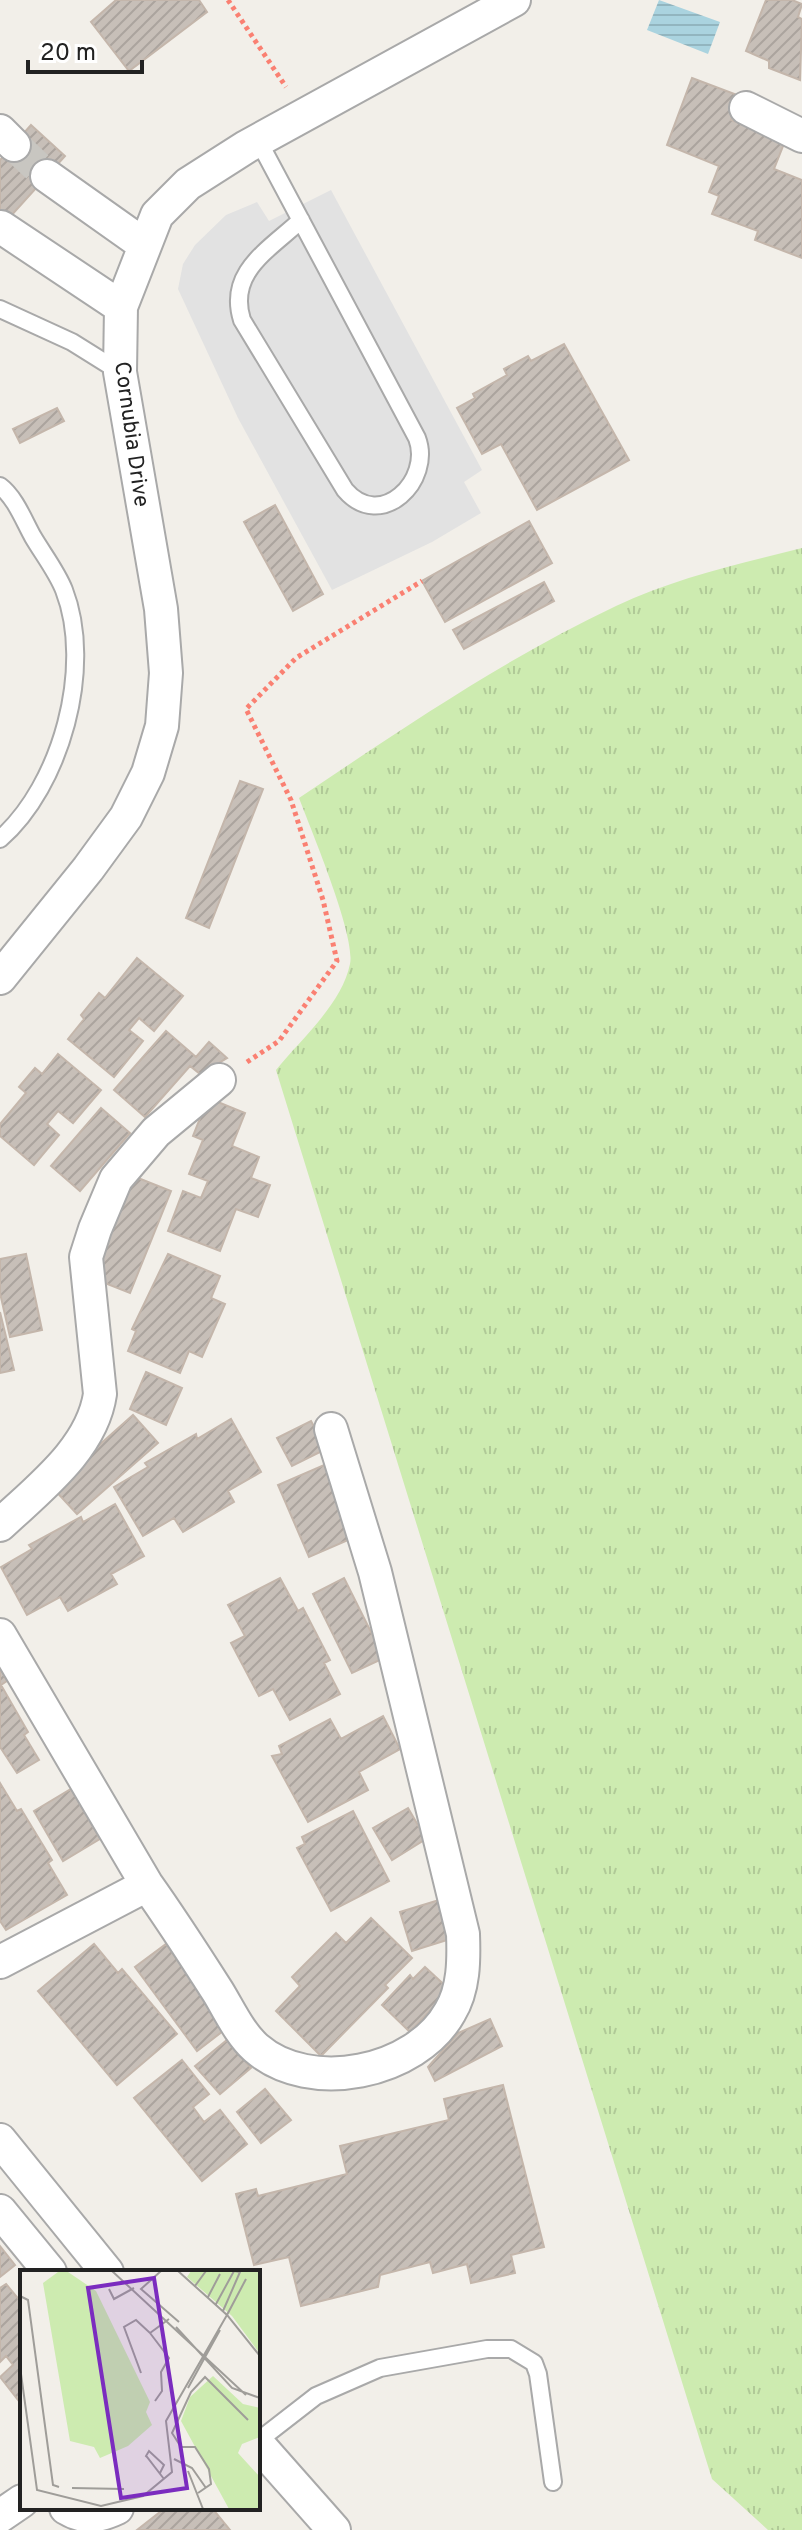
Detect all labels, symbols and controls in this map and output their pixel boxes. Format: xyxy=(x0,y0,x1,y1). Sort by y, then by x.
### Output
scale bar xyxy=(28,24,142,74)
text: 20 m xyxy=(40,39,96,69)
street label: Cornubia Drive xyxy=(107,360,154,509)
inset map xyxy=(20,2270,260,2510)

